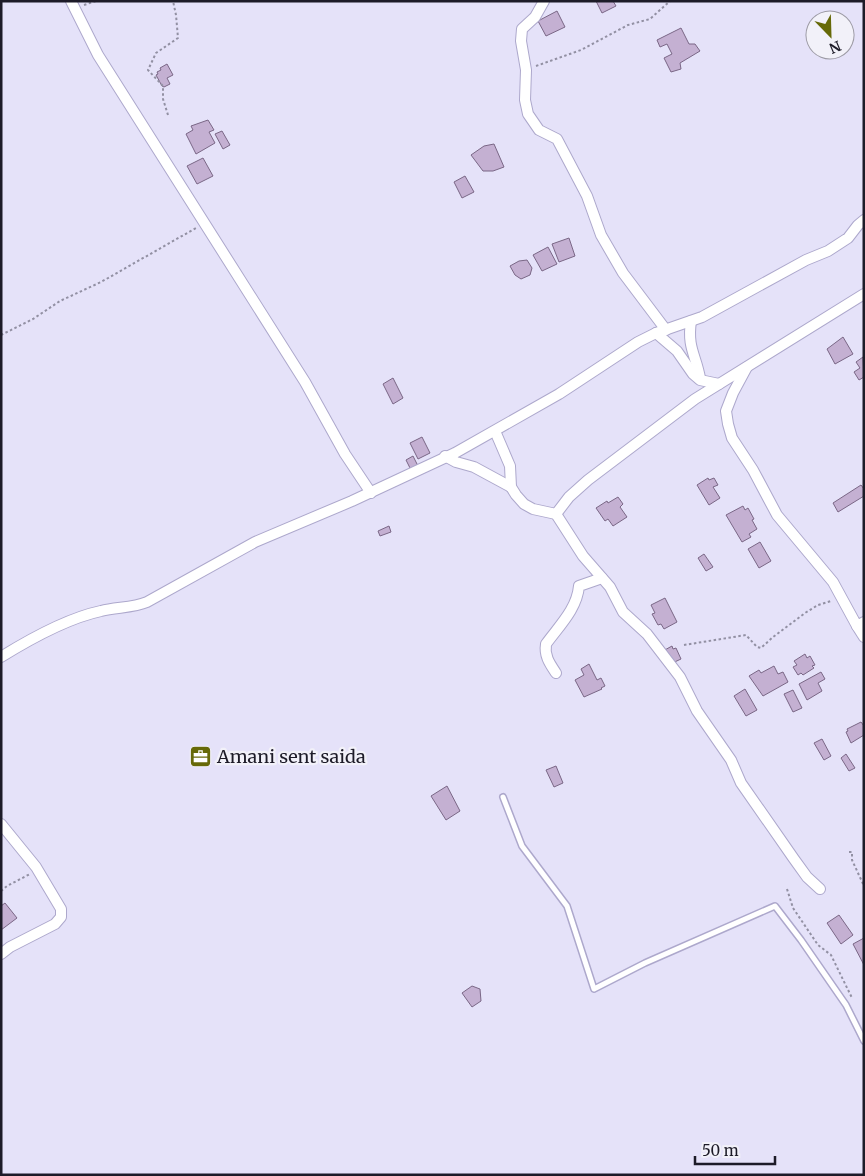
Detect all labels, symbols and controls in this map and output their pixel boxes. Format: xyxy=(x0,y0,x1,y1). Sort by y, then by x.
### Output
north arrow xyxy=(805,10,855,60)
text: N xyxy=(826,37,844,57)
office icon: Amani sent saida xyxy=(189,744,213,768)
place label: Amani sent saida xyxy=(216,745,366,768)
scale bar xyxy=(695,1134,775,1166)
text: 50 m xyxy=(702,1141,739,1160)

